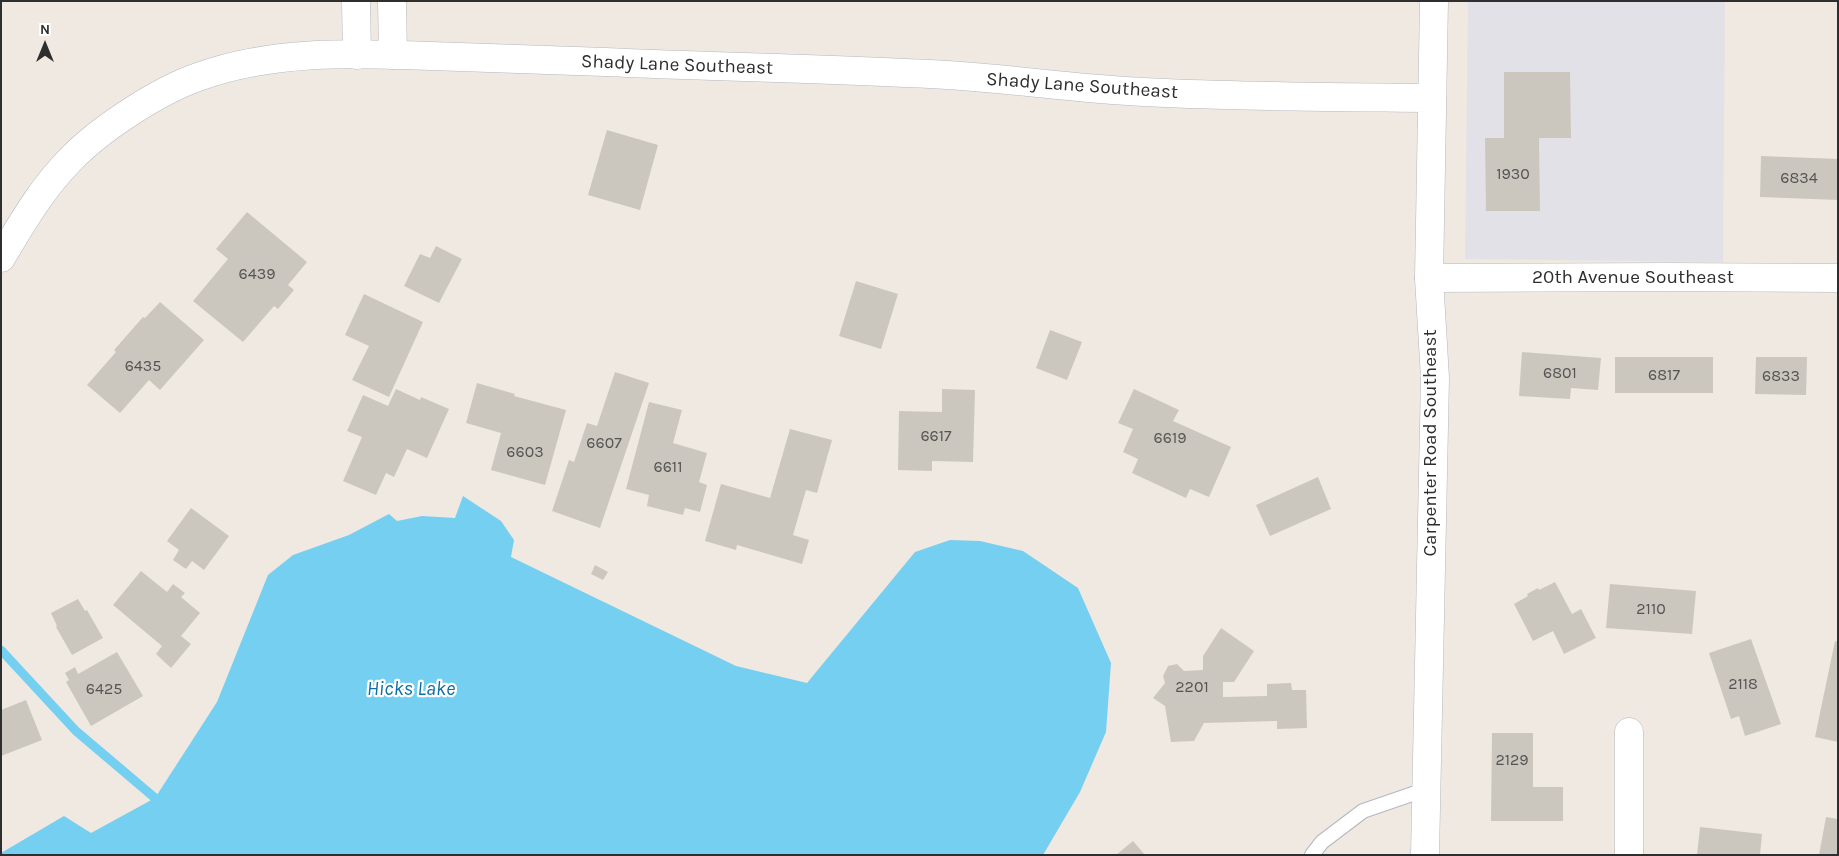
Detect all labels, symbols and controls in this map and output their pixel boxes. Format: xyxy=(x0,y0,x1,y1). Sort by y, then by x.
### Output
north arrow xyxy=(20,20,70,70)
text: N xyxy=(40,21,50,38)
street label: Shady Lane Southeast xyxy=(580,50,774,80)
street label: Shady Lane Southeast xyxy=(985,68,1179,104)
house number: 1930 xyxy=(1496,164,1530,184)
house number: 6834 xyxy=(1780,168,1818,188)
house number: 6439 xyxy=(239,264,275,284)
street label: 20th Avenue Southeast xyxy=(1532,267,1734,289)
street label: Carpenter Road Southeast xyxy=(1420,329,1442,557)
house number: 6435 xyxy=(125,356,161,376)
house number: 6801 xyxy=(1543,363,1577,383)
house number: 6817 xyxy=(1648,365,1680,385)
house number: 6833 xyxy=(1762,366,1800,386)
house number: 6617 xyxy=(920,426,952,446)
house number: 6619 xyxy=(1154,428,1186,448)
house number: 6607 xyxy=(586,433,622,453)
house number: 6603 xyxy=(506,442,544,462)
house number: 6611 xyxy=(654,457,682,477)
house number: 2110 xyxy=(1636,599,1666,619)
house number: 2118 xyxy=(1728,674,1758,694)
water label: Hicks Lake xyxy=(367,677,455,701)
house number: 2201 xyxy=(1175,677,1209,697)
house number: 6425 xyxy=(86,679,122,699)
house number: 2129 xyxy=(1495,750,1529,770)

